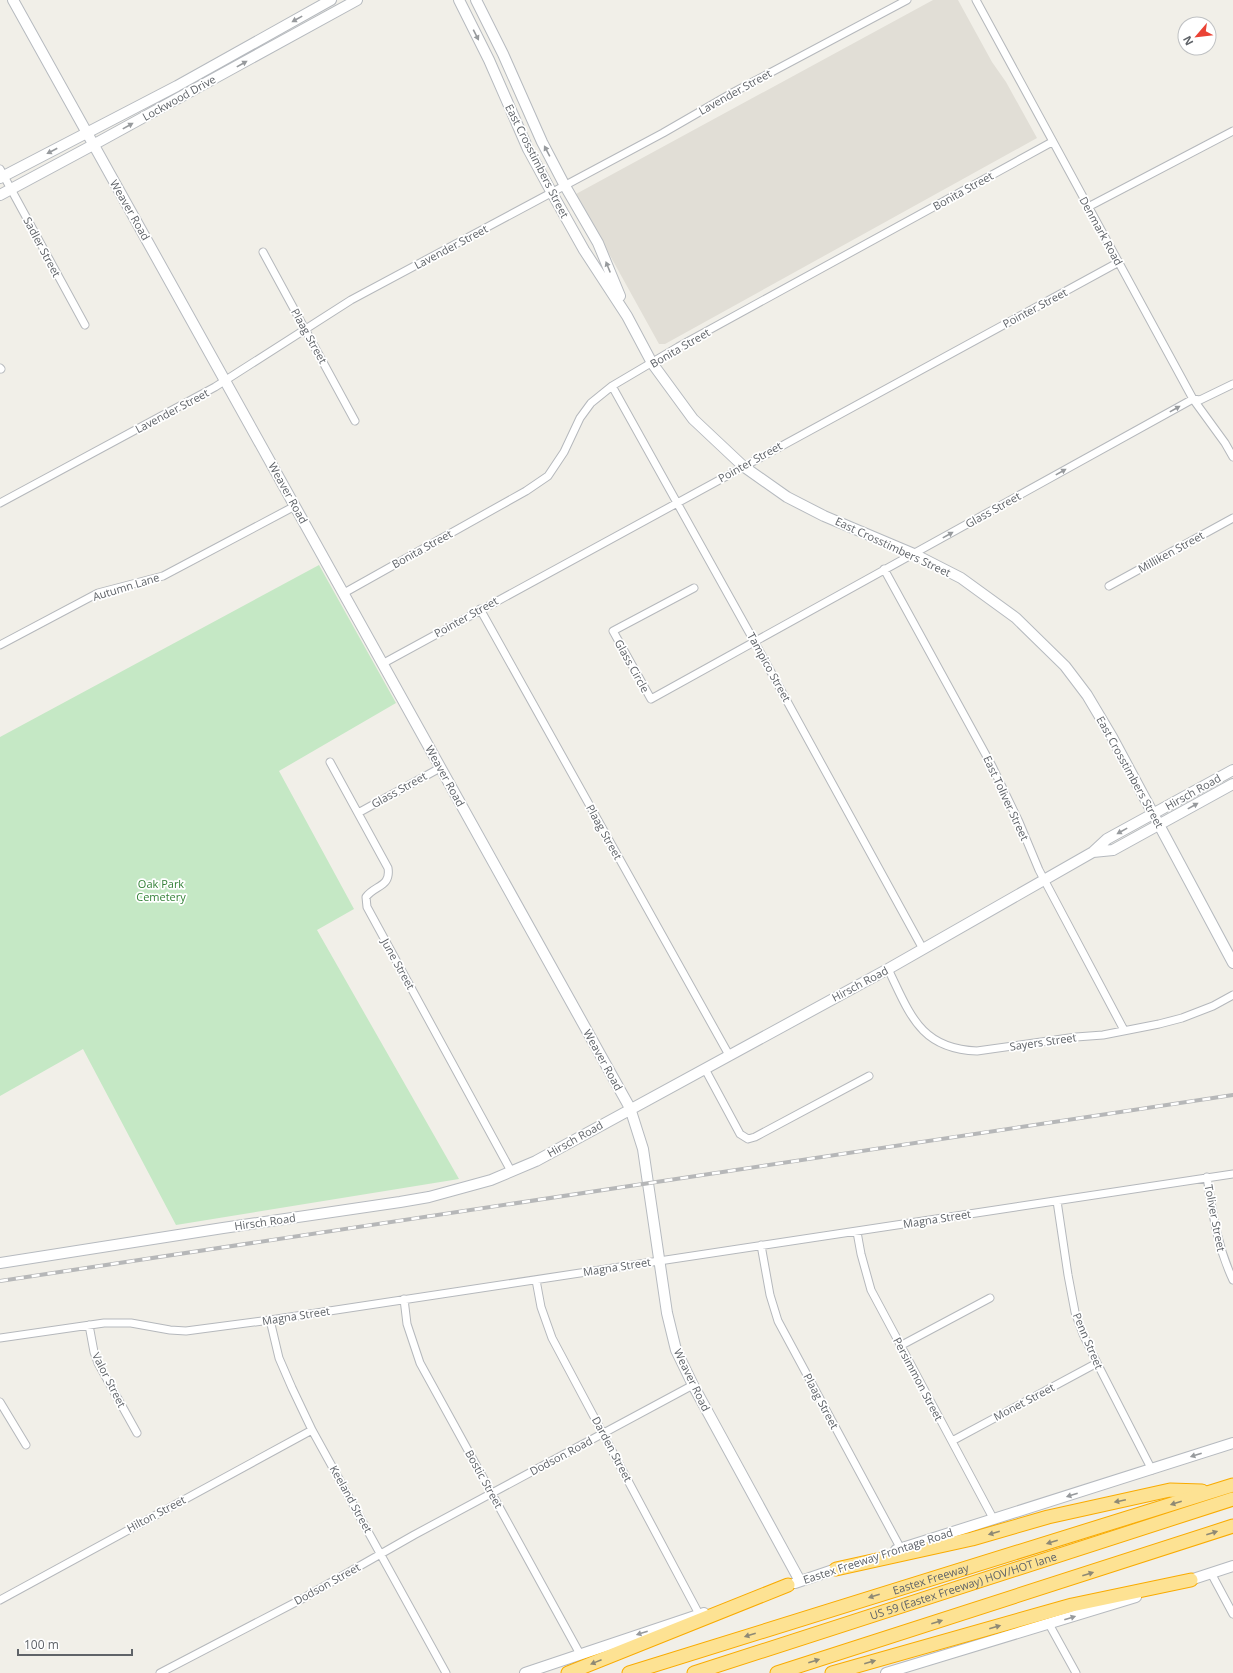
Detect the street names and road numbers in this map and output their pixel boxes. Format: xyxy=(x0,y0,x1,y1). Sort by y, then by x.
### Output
street label: Lavender Street xyxy=(696,65,774,118)
street label: Lockwood Drive xyxy=(139,71,218,124)
street label: East Crosstimbers Street xyxy=(502,101,573,220)
street label: Bonita Street xyxy=(930,168,996,213)
street label: Weaver Road xyxy=(107,177,154,243)
street label: Denmark Road xyxy=(1076,194,1127,268)
street label: Sadler Street xyxy=(20,214,65,279)
street label: Lavender Street xyxy=(411,221,490,272)
street label: Pointer Street xyxy=(1000,284,1070,331)
street label: Plaag Street xyxy=(288,305,331,366)
street label: Bonita Street xyxy=(647,324,713,371)
street label: Lavender Street xyxy=(132,385,211,436)
street label: Pointer Street xyxy=(715,438,784,485)
street label: Weaver Road xyxy=(265,460,311,526)
street label: Glass Street xyxy=(962,488,1023,531)
street label: East Crosstimbers Street xyxy=(833,513,953,580)
street label: Bonita Street xyxy=(389,526,455,571)
street label: Milliken Street xyxy=(1135,527,1207,576)
street label: Autumn Lane xyxy=(91,569,161,604)
street label: Pointer Street xyxy=(431,593,500,640)
street label: Tampico Street xyxy=(744,629,795,704)
street label: Glass Circle xyxy=(612,636,653,695)
street label: East Crosstimbers Street xyxy=(1093,713,1168,831)
street label: Weaver Road xyxy=(422,743,468,809)
street label: East Toliver Street xyxy=(980,753,1033,843)
street label: Glass Street xyxy=(368,768,429,811)
street label: Hirsch Road xyxy=(1162,770,1223,813)
street label: Plaag Street xyxy=(583,801,626,862)
street label: June Street xyxy=(378,935,419,992)
street label: Hirsch Road xyxy=(829,962,891,1005)
street label: Weaver Road xyxy=(580,1027,626,1093)
street label: Sayers Street xyxy=(1009,1029,1077,1054)
street label: Hirsch Road xyxy=(544,1117,605,1160)
street label: Toliver Street xyxy=(1202,1183,1229,1253)
street label: Magna Street xyxy=(902,1206,972,1231)
street label: Hirsch Road xyxy=(233,1210,297,1233)
street label: Magna Street xyxy=(582,1254,652,1279)
street label: Magna Street xyxy=(261,1303,331,1328)
street label: Penn Street xyxy=(1070,1310,1107,1371)
street label: Persimmon Street xyxy=(890,1334,947,1423)
street label: Weaver Road xyxy=(671,1346,714,1414)
street label: Valor Street xyxy=(89,1350,130,1410)
street label: Plaag Street xyxy=(800,1370,842,1431)
street label: Monet Street xyxy=(991,1379,1057,1424)
street label: Darden Street xyxy=(589,1414,636,1484)
street label: Dodson Road xyxy=(527,1433,595,1478)
street label: Bostic Street xyxy=(462,1447,507,1511)
street label: Keeland Street xyxy=(327,1462,376,1535)
street label: Hilton Street xyxy=(124,1492,188,1535)
street label: Eastex Freeway Frontage Road xyxy=(802,1526,954,1586)
street label: US 59 (Eastex Freeway) HOV/HOT lane xyxy=(868,1548,1058,1623)
street label: Dodson Street xyxy=(291,1559,363,1608)
street label: Eastex Freeway xyxy=(891,1561,971,1597)

